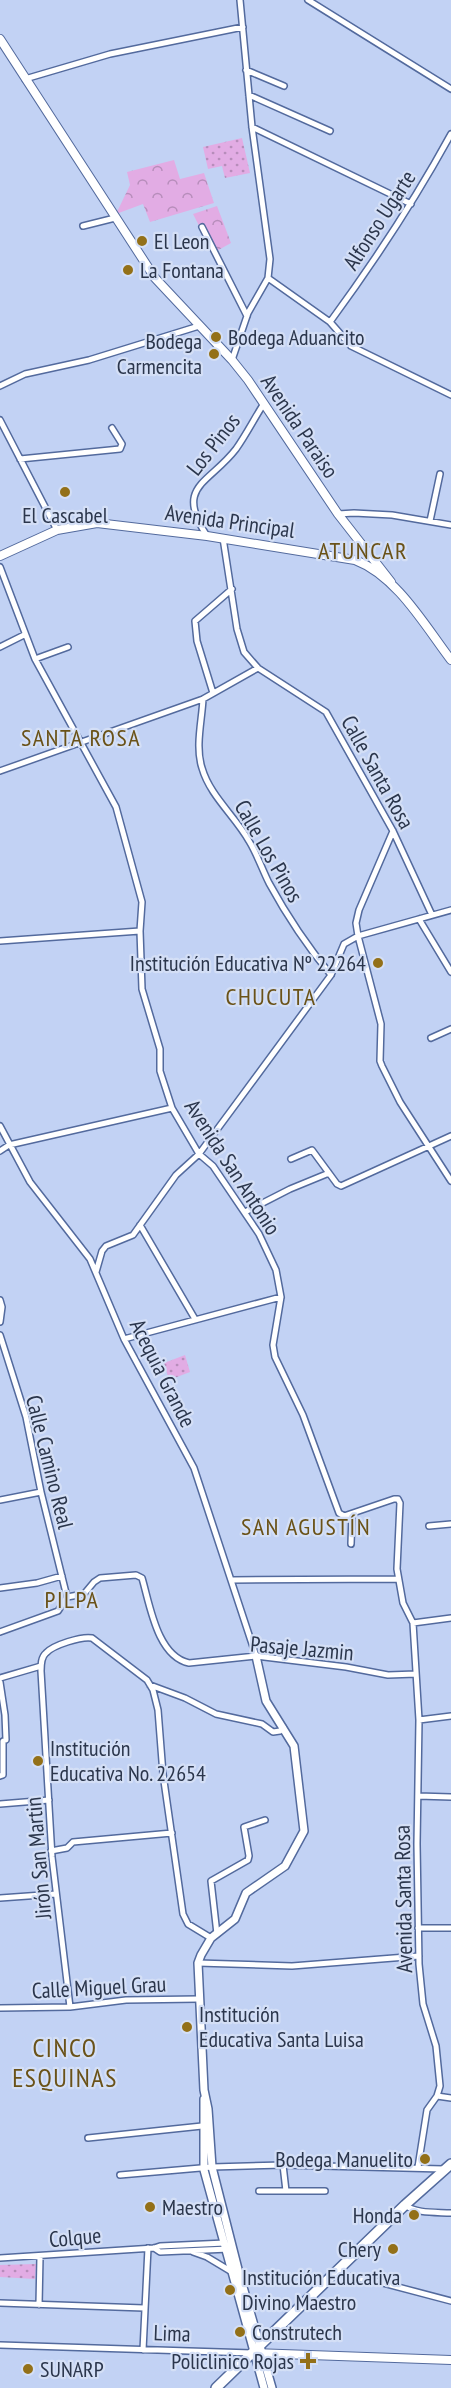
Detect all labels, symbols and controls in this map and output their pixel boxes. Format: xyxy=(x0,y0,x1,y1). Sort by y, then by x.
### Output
street label: Alfonso Ugarte xyxy=(336,165,422,275)
place label: El Leon xyxy=(154,227,209,255)
marker: El Leon xyxy=(135,234,149,248)
place label: La Fontana xyxy=(140,256,224,284)
marker: La Fontana xyxy=(121,263,135,277)
place label: Bodega Aduancito xyxy=(228,323,365,351)
place label: Bodega Carmencita xyxy=(117,327,202,380)
marker: Bodega Aduancito xyxy=(209,330,223,344)
marker: Bodega Carmencita xyxy=(207,347,221,361)
street label: Avenida Paraiso xyxy=(255,369,345,483)
street label: Los Pinos xyxy=(180,407,246,481)
marker: El Cascabel xyxy=(58,485,72,499)
street label: Avenida Principal xyxy=(163,498,298,544)
place label: El Cascabel xyxy=(22,501,109,529)
district label: ATUNCAR xyxy=(318,535,408,566)
street label: Calle Santa Rosa xyxy=(335,710,421,834)
district label: SANTA ROSA xyxy=(21,722,141,753)
street label: Calle Los Pinos xyxy=(228,795,310,907)
place label: Institución Educativa Nº 22264 xyxy=(130,949,366,977)
marker: Institución Educativa Nº 22264 xyxy=(371,956,385,970)
district label: CHUCUTA xyxy=(225,981,317,1012)
street label: Avenida San Antonio xyxy=(179,1094,287,1240)
street label: Acequia Grande xyxy=(124,1314,202,1432)
street label: Calle Camino Real xyxy=(20,1392,80,1533)
district label: SAN AGUSTÍN xyxy=(241,1511,371,1542)
district label: PILPA xyxy=(45,1584,99,1615)
street label: Pasaje Jazmin xyxy=(249,1630,355,1666)
place label: Institución Educativa No. 22654 xyxy=(50,1734,206,1787)
marker: Institución Educativa No. 22654 xyxy=(31,1754,45,1768)
street label: Jirón San Martin xyxy=(19,1796,57,1921)
street label: Avenida Santa Rosa xyxy=(388,1825,418,1973)
street label: Calle Miguel Grau xyxy=(31,1969,167,2005)
place label: Institución Educativa Santa Luisa xyxy=(199,2000,364,2053)
marker: Institución Educativa Santa Luisa xyxy=(180,2020,194,2034)
district label: CINCO ESQUINAS xyxy=(12,2031,118,2094)
place label: Bodega Manuelito xyxy=(275,2145,413,2173)
marker: Bodega Manuelito xyxy=(418,2152,432,2166)
place label: Maestro xyxy=(162,2193,223,2221)
marker: Maestro xyxy=(143,2200,157,2214)
place label: Honda xyxy=(353,2201,402,2229)
marker: Honda xyxy=(407,2208,421,2222)
street label: Colque xyxy=(48,2221,102,2253)
place label: Chery xyxy=(338,2235,382,2263)
marker: Chery xyxy=(386,2242,400,2256)
place label: Institución Educativa Divino Maestro xyxy=(242,2263,400,2316)
marker: Institución Educativa Divino Maestro xyxy=(223,2283,237,2297)
street label: Lima xyxy=(153,2318,191,2348)
place label: Construtech xyxy=(252,2318,342,2346)
marker: Construtech xyxy=(233,2325,247,2339)
place label: Policlinico Rojas xyxy=(171,2347,294,2375)
marker: Policlinico Rojas xyxy=(299,2352,317,2370)
place label: SUNARP xyxy=(40,2355,104,2383)
marker: SUNARP xyxy=(21,2362,35,2376)

